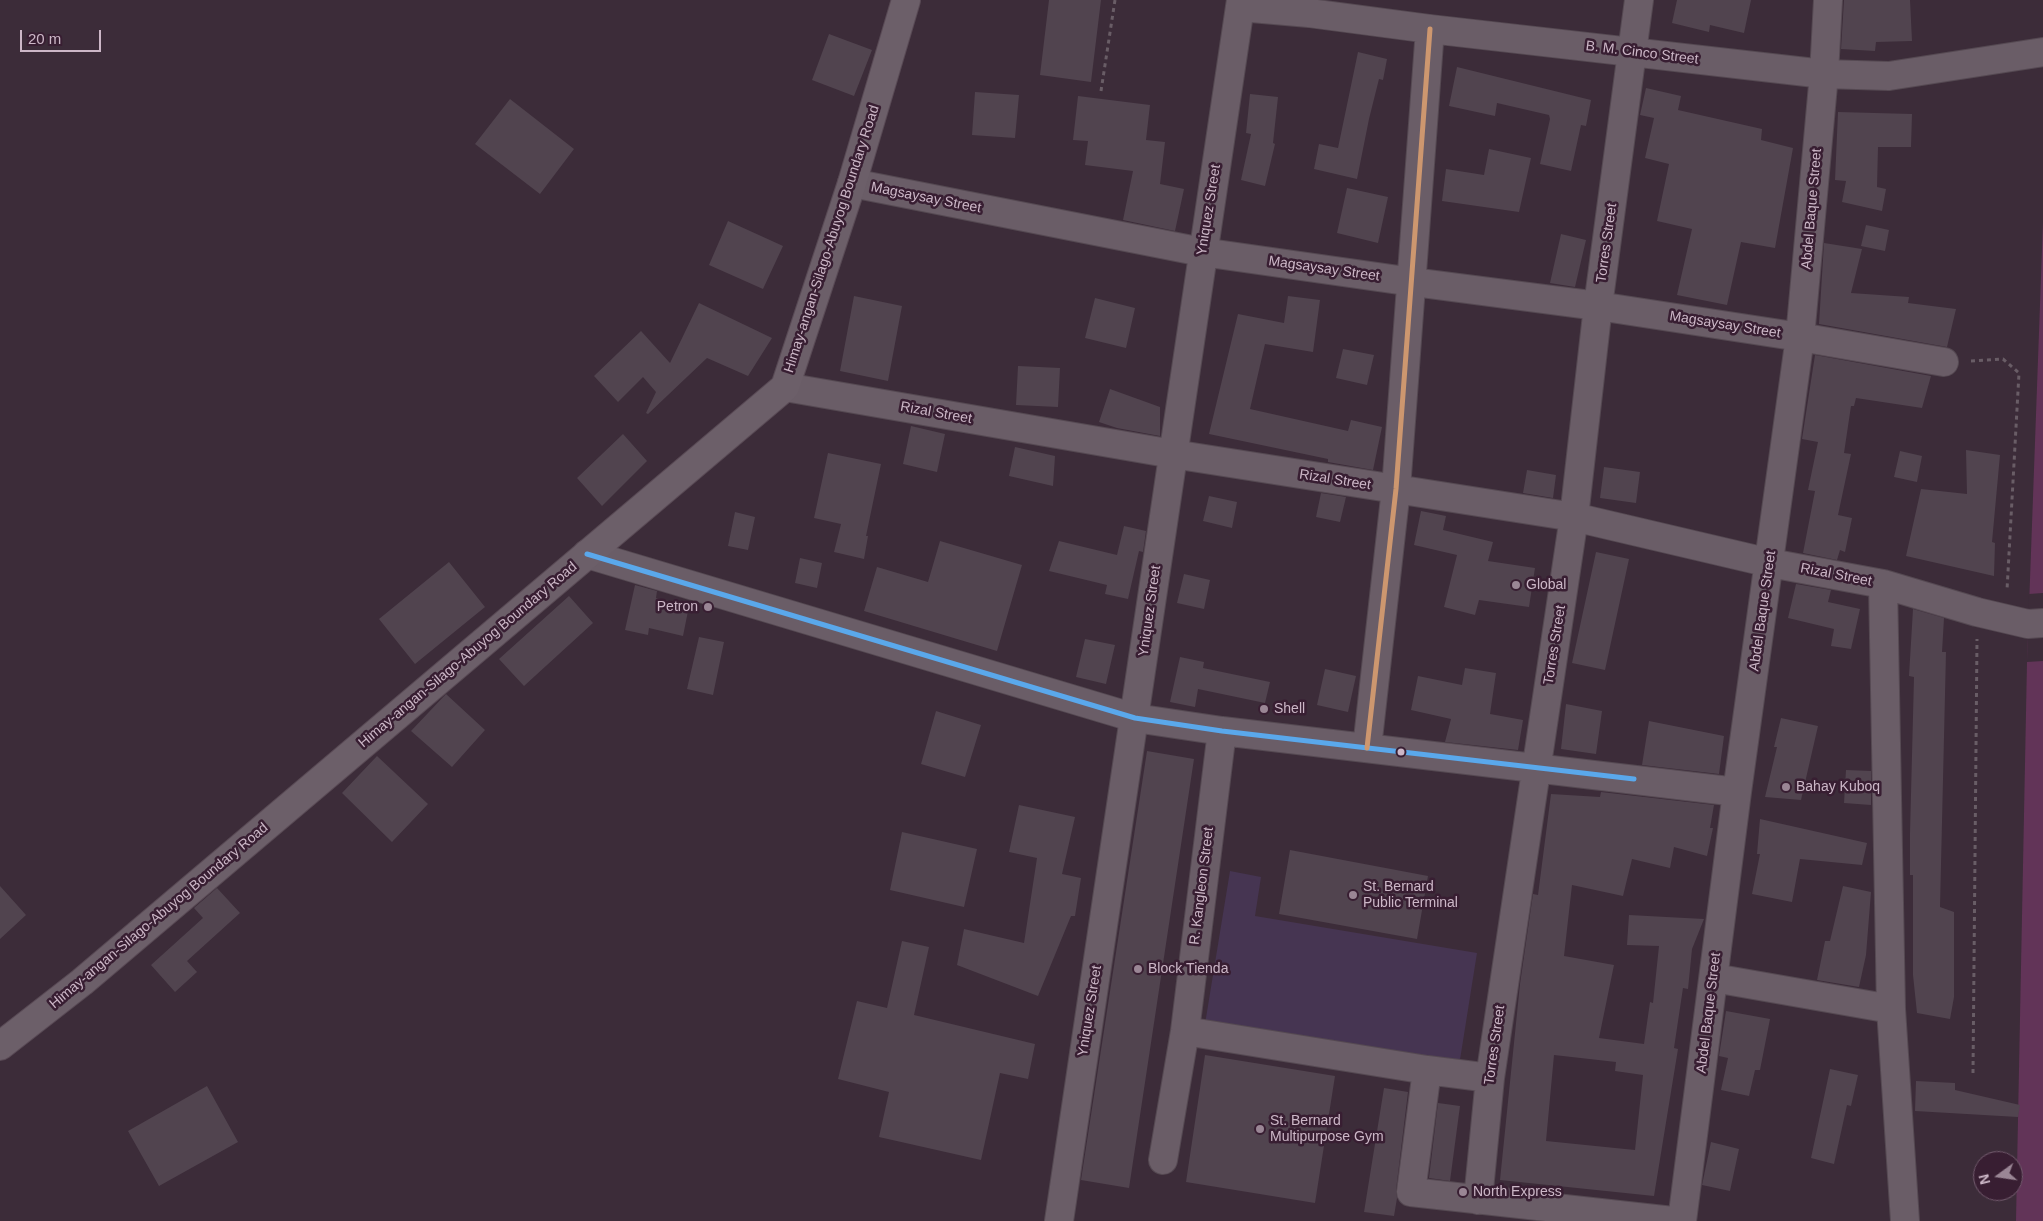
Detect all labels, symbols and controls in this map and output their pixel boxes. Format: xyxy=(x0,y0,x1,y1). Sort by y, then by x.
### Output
scale bar xyxy=(22,20,104,52)
text: 20 m xyxy=(28,30,61,47)
street label: B. M. Cinco Street xyxy=(1585,38,1699,68)
street label: Himay-angan-Silago-Abuyog Boundary Road xyxy=(781,103,883,375)
street label: Abdel Baque Street xyxy=(1798,148,1826,270)
street label: Yniquez Street xyxy=(1194,163,1224,257)
street label: Magsaysay Street xyxy=(869,179,983,217)
street label: Torres Street xyxy=(1593,202,1621,284)
street label: Magsaysay Street xyxy=(1267,253,1381,285)
street label: Magsaysay Street xyxy=(1668,308,1782,342)
street label: Rizal Street xyxy=(899,398,973,428)
street label: Rizal Street xyxy=(1298,466,1372,494)
street label: Abdel Baque Street xyxy=(1746,550,1780,672)
street label: Himay-angan-Silago-Abuyog Boundary Road xyxy=(355,559,581,751)
street label: Rizal Street xyxy=(1799,560,1873,590)
street label: Yniquez Street xyxy=(1135,564,1165,658)
place label: Global xyxy=(1526,577,1566,593)
marker: Global xyxy=(1510,579,1522,591)
place label: Petron xyxy=(657,599,698,615)
marker: Petron xyxy=(702,601,714,613)
street label: Torres Street xyxy=(1540,604,1570,686)
place label: Shell xyxy=(1274,701,1305,717)
marker: Shell xyxy=(1258,703,1270,715)
unlabelled marker xyxy=(1396,747,1406,757)
place label: Bahay Kuboq xyxy=(1796,779,1880,795)
marker: Bahay Kuboq xyxy=(1780,781,1792,793)
street label: Himay-angan-Silago-Abuyog Boundary Road xyxy=(46,820,272,1012)
street label: R. Kangleon Street xyxy=(1186,826,1218,946)
place label: St. Bernard Public Terminal xyxy=(1363,879,1458,912)
marker: St. Bernard Public Terminal xyxy=(1347,889,1359,901)
street label: Abdel Baque Street xyxy=(1693,952,1725,1074)
place label: Block Tienda xyxy=(1148,961,1228,977)
marker: Block Tienda xyxy=(1132,963,1144,975)
street label: Yniquez Street xyxy=(1075,964,1105,1058)
street label: Torres Street xyxy=(1481,1004,1509,1086)
place label: St. Bernard Multipurpose Gym xyxy=(1270,1113,1384,1146)
marker: St. Bernard Multipurpose Gym xyxy=(1254,1123,1266,1135)
north arrow xyxy=(1973,1151,2023,1201)
text: N xyxy=(1975,1173,1993,1186)
place label: North Express xyxy=(1473,1184,1562,1200)
marker: North Express xyxy=(1457,1186,1469,1198)

